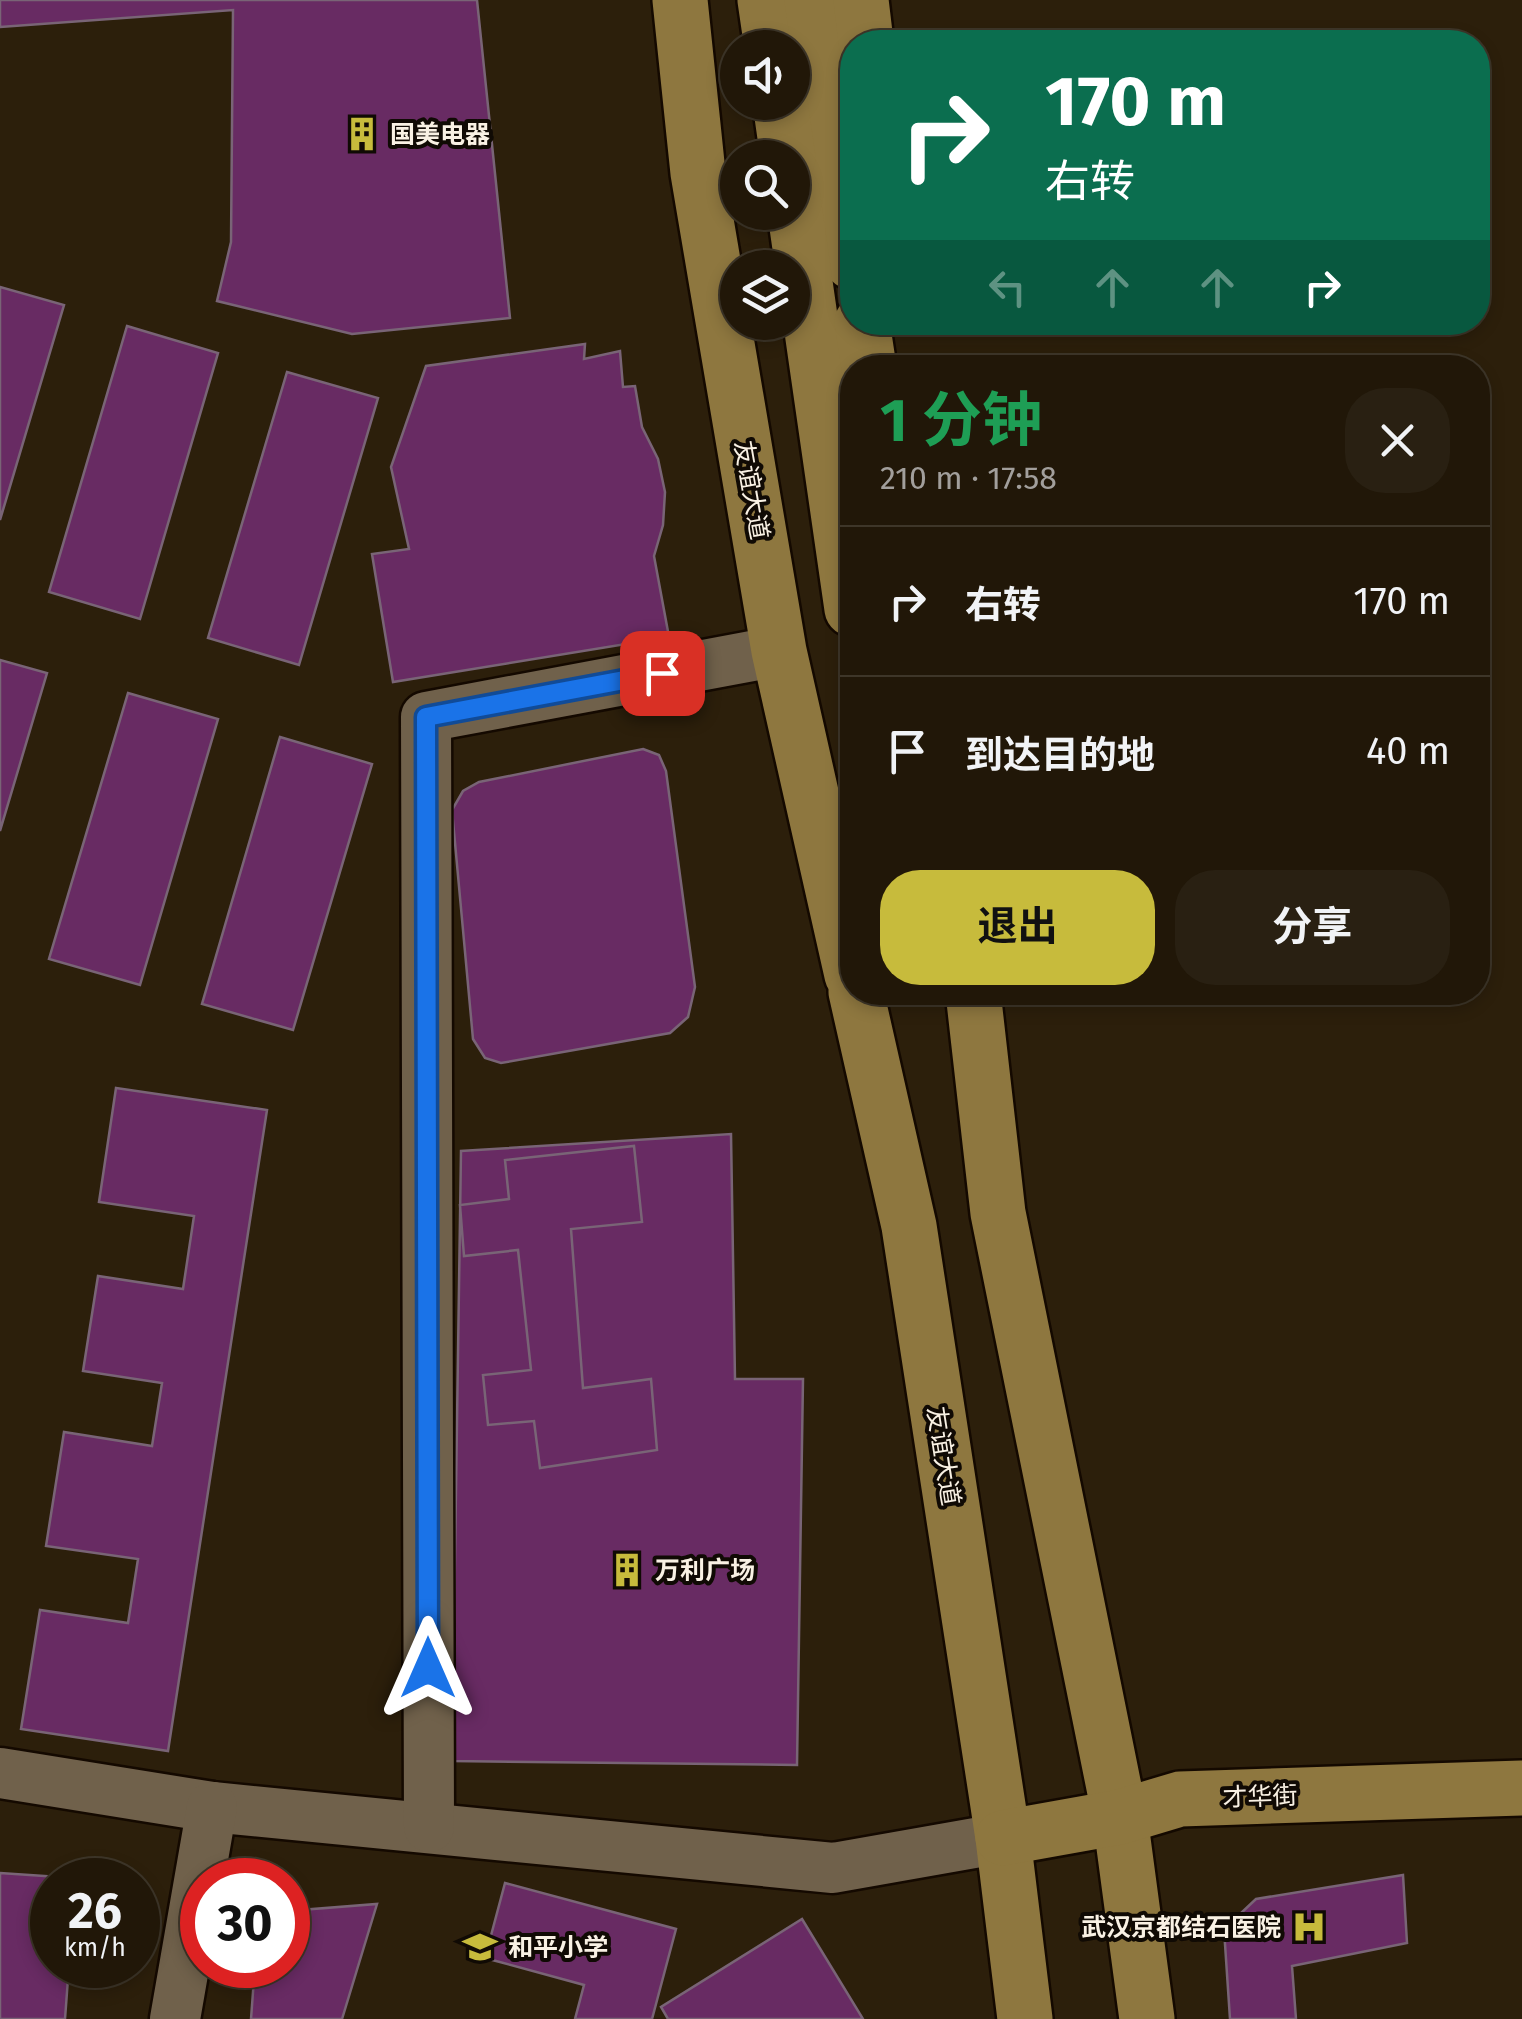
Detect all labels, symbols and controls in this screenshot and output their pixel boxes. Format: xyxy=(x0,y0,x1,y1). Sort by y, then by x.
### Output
map controls xyxy=(720,30,810,340)
button: sound xyxy=(720,30,810,120)
text: 170 m xyxy=(1045,60,1226,144)
icon: right xyxy=(880,70,1010,200)
building icon: 国美电器 xyxy=(343,115,381,153)
place label: 国美电器 xyxy=(390,120,490,150)
button: search xyxy=(720,140,810,230)
text: 右转 xyxy=(1045,155,1135,209)
button: layers xyxy=(720,250,810,340)
icon: left xyxy=(980,260,1035,315)
icon: ahead xyxy=(1085,260,1140,315)
icon: ahead xyxy=(1190,260,1245,315)
icon: right xyxy=(1295,260,1350,315)
text: 1 分钟 xyxy=(880,385,1042,457)
button: close xyxy=(1345,388,1450,493)
street label: 友谊大道 xyxy=(728,438,774,542)
text: 210 m · 17:58 xyxy=(880,459,1057,497)
icon: right xyxy=(880,574,935,629)
text: 170 m xyxy=(1353,578,1450,624)
text: 右转 xyxy=(965,582,1041,628)
pin xyxy=(620,631,705,716)
icon: arrive xyxy=(635,646,690,701)
icon: arrive xyxy=(880,724,935,779)
text: 40 m xyxy=(1366,728,1450,774)
text: 到达目的地 xyxy=(965,732,1155,778)
button: 退出 xyxy=(880,870,1155,985)
button: 分享 xyxy=(1175,870,1450,985)
street label: 友谊大道 xyxy=(920,1404,966,1508)
building icon: 万利广场 xyxy=(608,1551,646,1589)
place label: 万利广场 xyxy=(655,1556,755,1586)
position arrow xyxy=(376,1616,480,1720)
street label: 才华街 xyxy=(1222,1781,1298,1813)
speed limit sign: 30 xyxy=(180,1858,310,1988)
text: 26 xyxy=(68,1881,122,1941)
hospital icon: 武汉京都结石医院 xyxy=(1290,1908,1328,1946)
place label: 武汉京都结石医院 xyxy=(1081,1913,1281,1943)
school or university icon: 和平小学 xyxy=(461,1928,499,1966)
text: km/h xyxy=(64,1933,126,1963)
place label: 和平小学 xyxy=(508,1933,608,1963)

